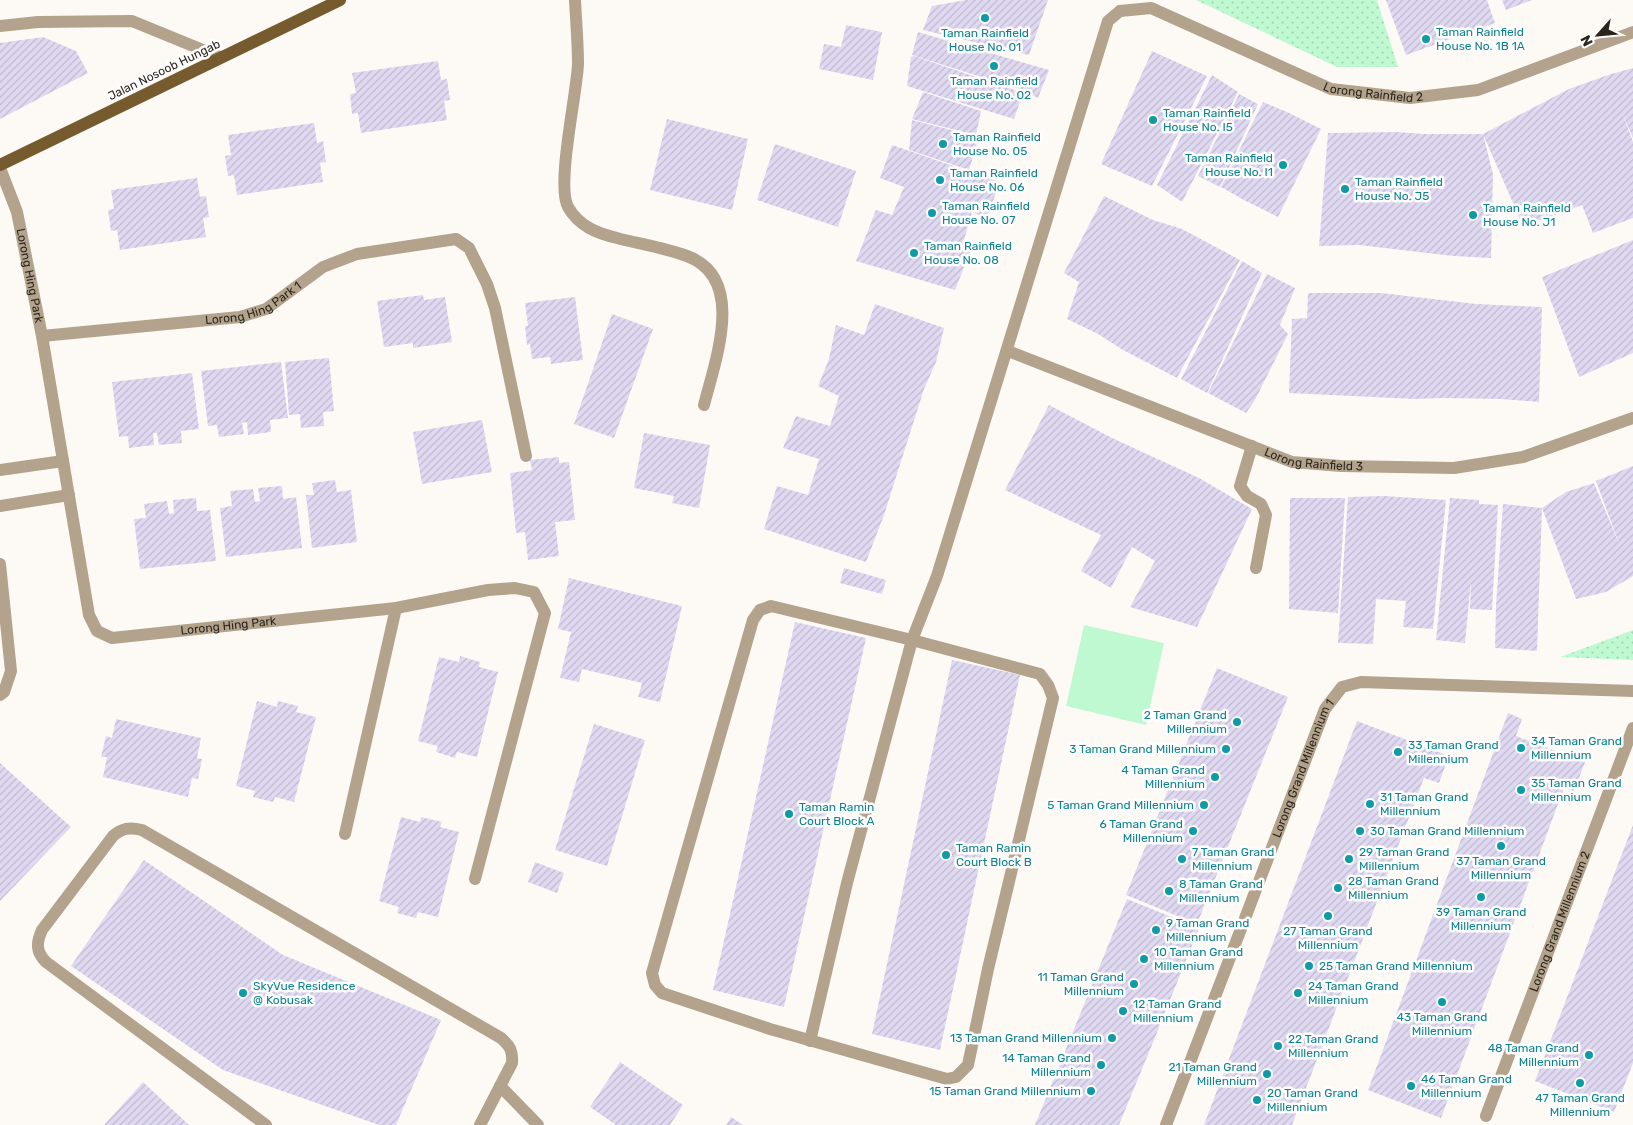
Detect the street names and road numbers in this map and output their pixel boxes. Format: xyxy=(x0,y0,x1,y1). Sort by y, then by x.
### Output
street label: Jalan Nosoob Hungab xyxy=(106,37,222,103)
street label: Lorong Rainfield 2 xyxy=(1321,79,1424,105)
street label: Lorong Hing Park xyxy=(13,227,46,325)
street label: Lorong Hing Park 1 xyxy=(205,278,304,327)
street label: Lorong Rainfield 3 xyxy=(1262,445,1363,473)
street label: Lorong Hing Park xyxy=(180,614,278,638)
street label: Lorong Grand Millennium 1 xyxy=(1270,697,1337,840)
street label: Lorong Grand Millennium 2 xyxy=(1527,849,1593,994)

